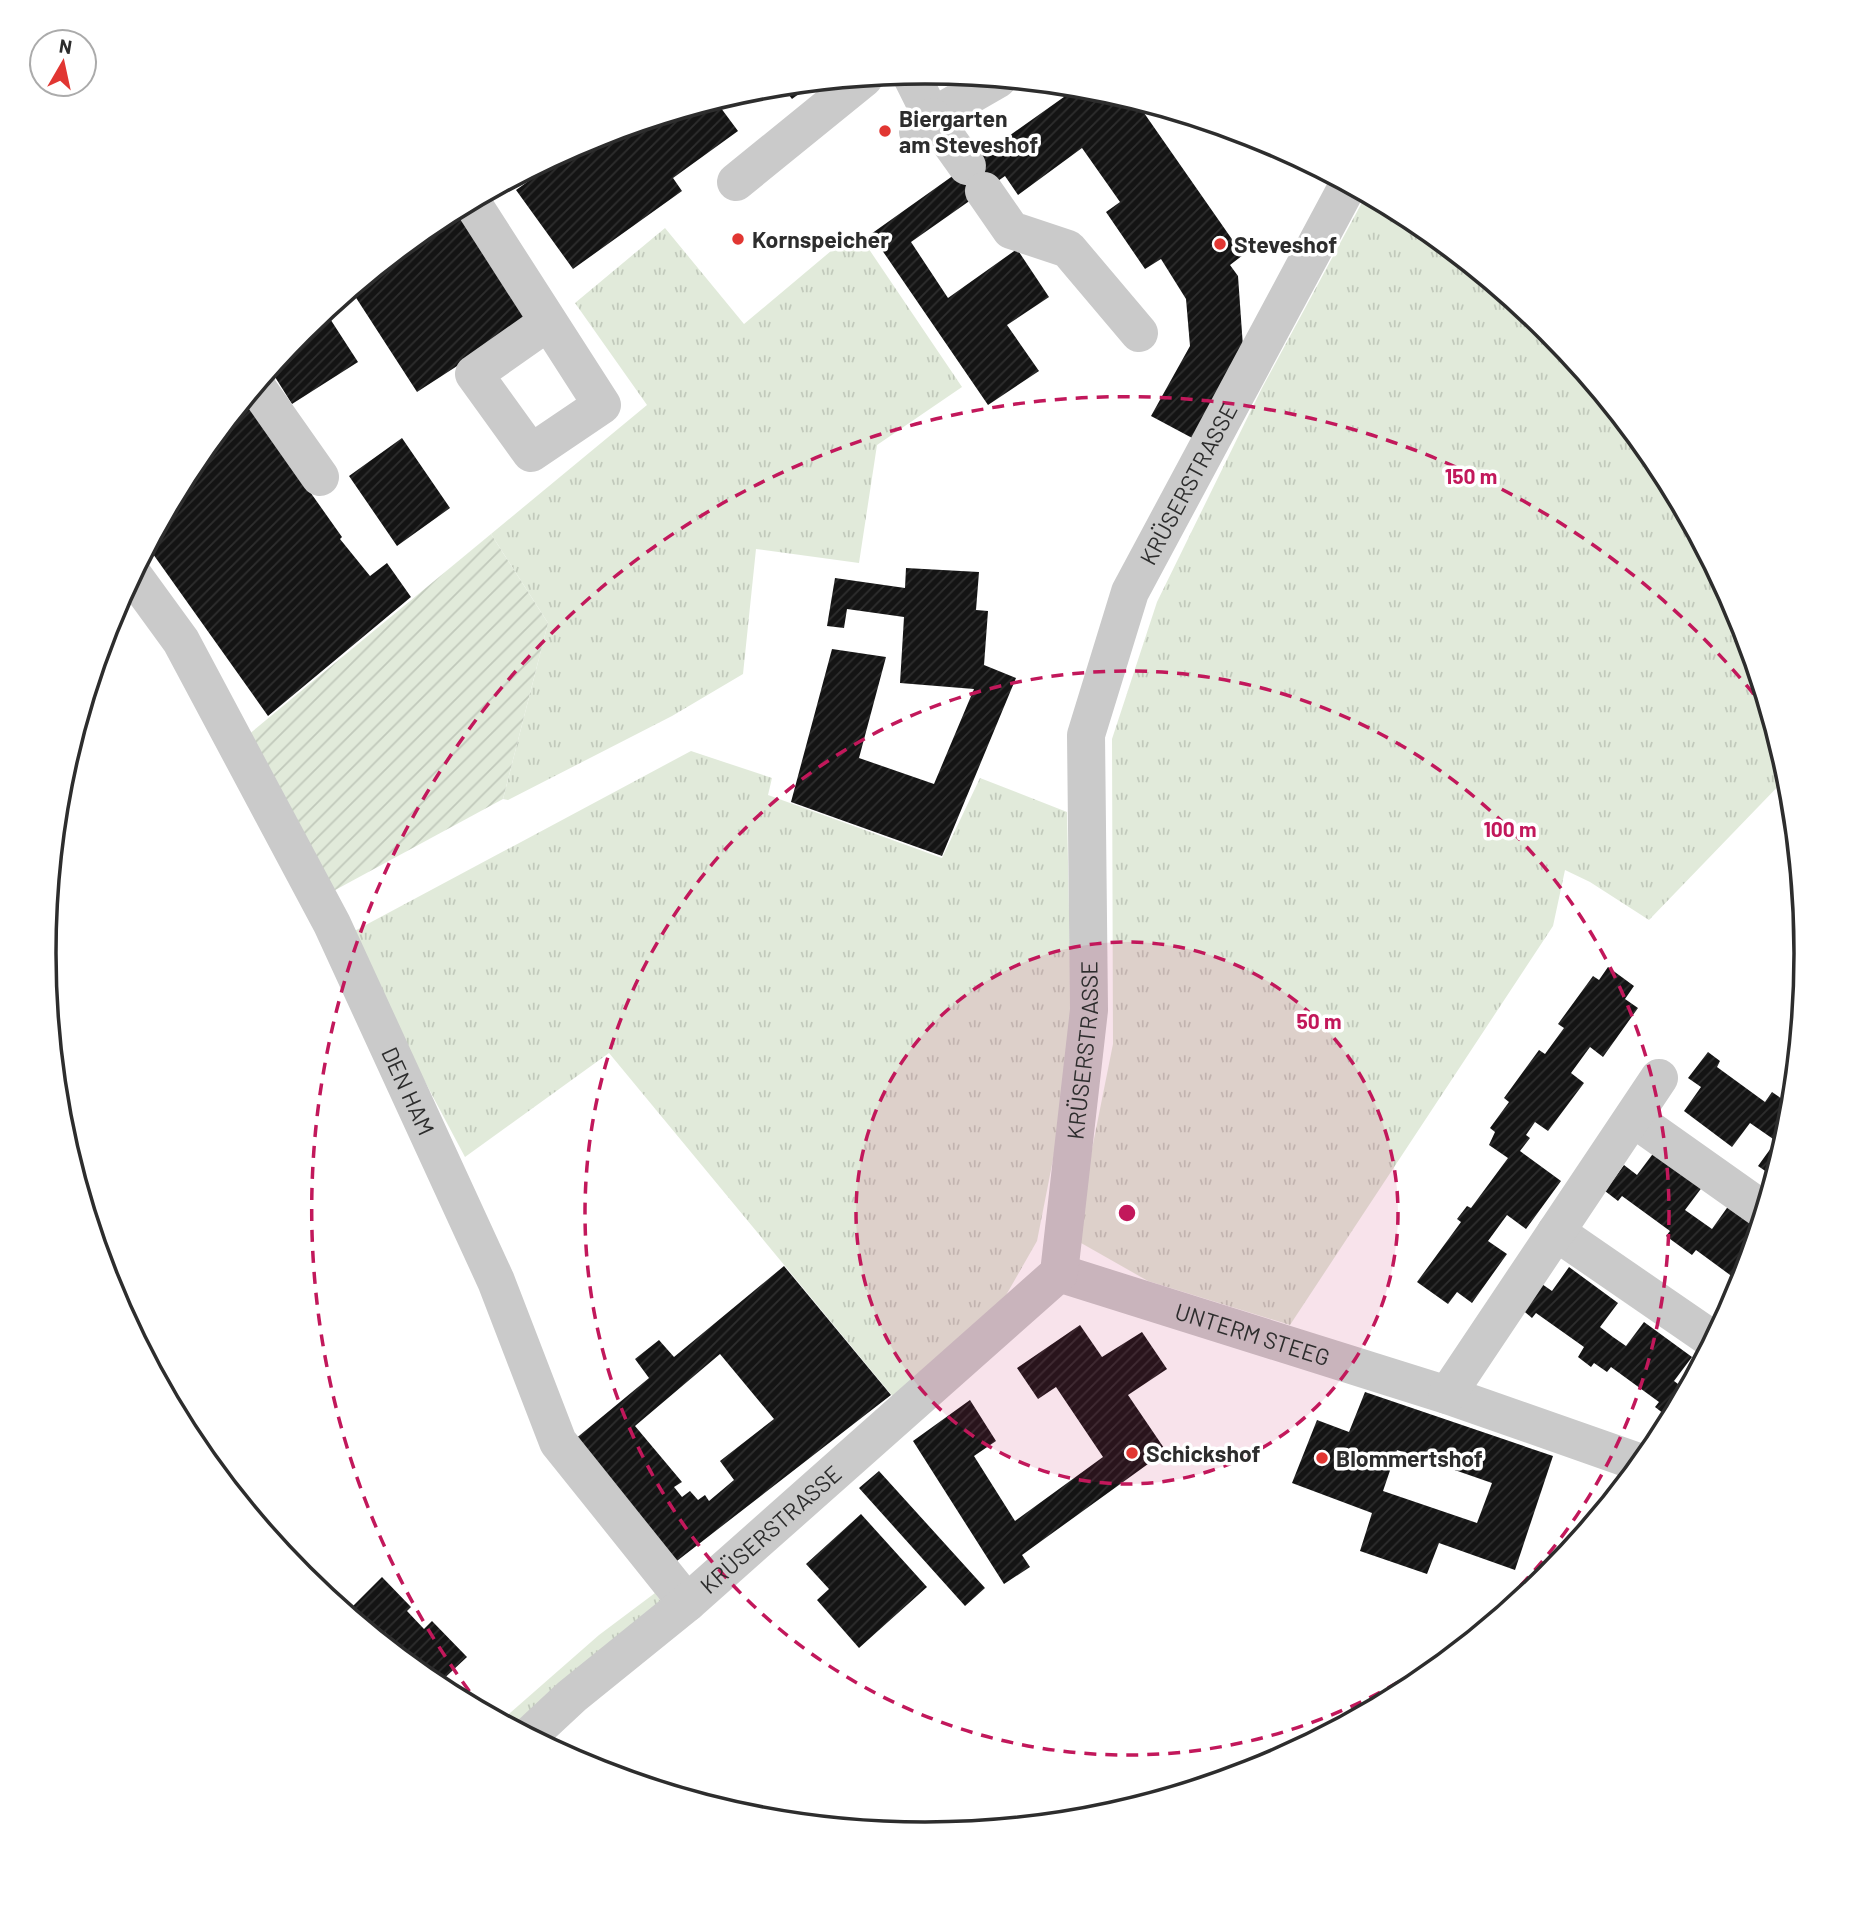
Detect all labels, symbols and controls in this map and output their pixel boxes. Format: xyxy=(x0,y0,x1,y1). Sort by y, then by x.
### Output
north arrow xyxy=(28,28,98,98)
text: N xyxy=(58,33,74,58)
place label: Biergarten am Steveshof xyxy=(899,104,1038,158)
marker: Biergarten am Steveshof xyxy=(877,123,893,139)
place label: Kornspeicher xyxy=(752,225,889,253)
place label: Steveshof xyxy=(1234,230,1337,258)
marker: Kornspeicher xyxy=(730,231,746,247)
marker: Steveshof xyxy=(1212,236,1228,252)
street label: KRÜSERSTRASSE xyxy=(1133,398,1243,569)
text: 150 m xyxy=(1445,463,1497,488)
text: 100 m xyxy=(1483,816,1537,841)
street label: KRÜSERSTRASSE xyxy=(1060,961,1103,1141)
text: 50 m xyxy=(1296,1008,1342,1033)
street label: DEN HAM xyxy=(376,1042,441,1139)
centre of rings xyxy=(1115,1201,1139,1225)
street label: UNTERM STEEG xyxy=(1172,1296,1333,1371)
place label: Schickshof xyxy=(1146,1439,1260,1467)
place label: Blommertshof xyxy=(1336,1444,1483,1472)
marker: Schickshof xyxy=(1124,1445,1140,1461)
marker: Blommertshof xyxy=(1314,1450,1330,1466)
street label: KRÜSERSTRASSE xyxy=(694,1459,847,1599)

